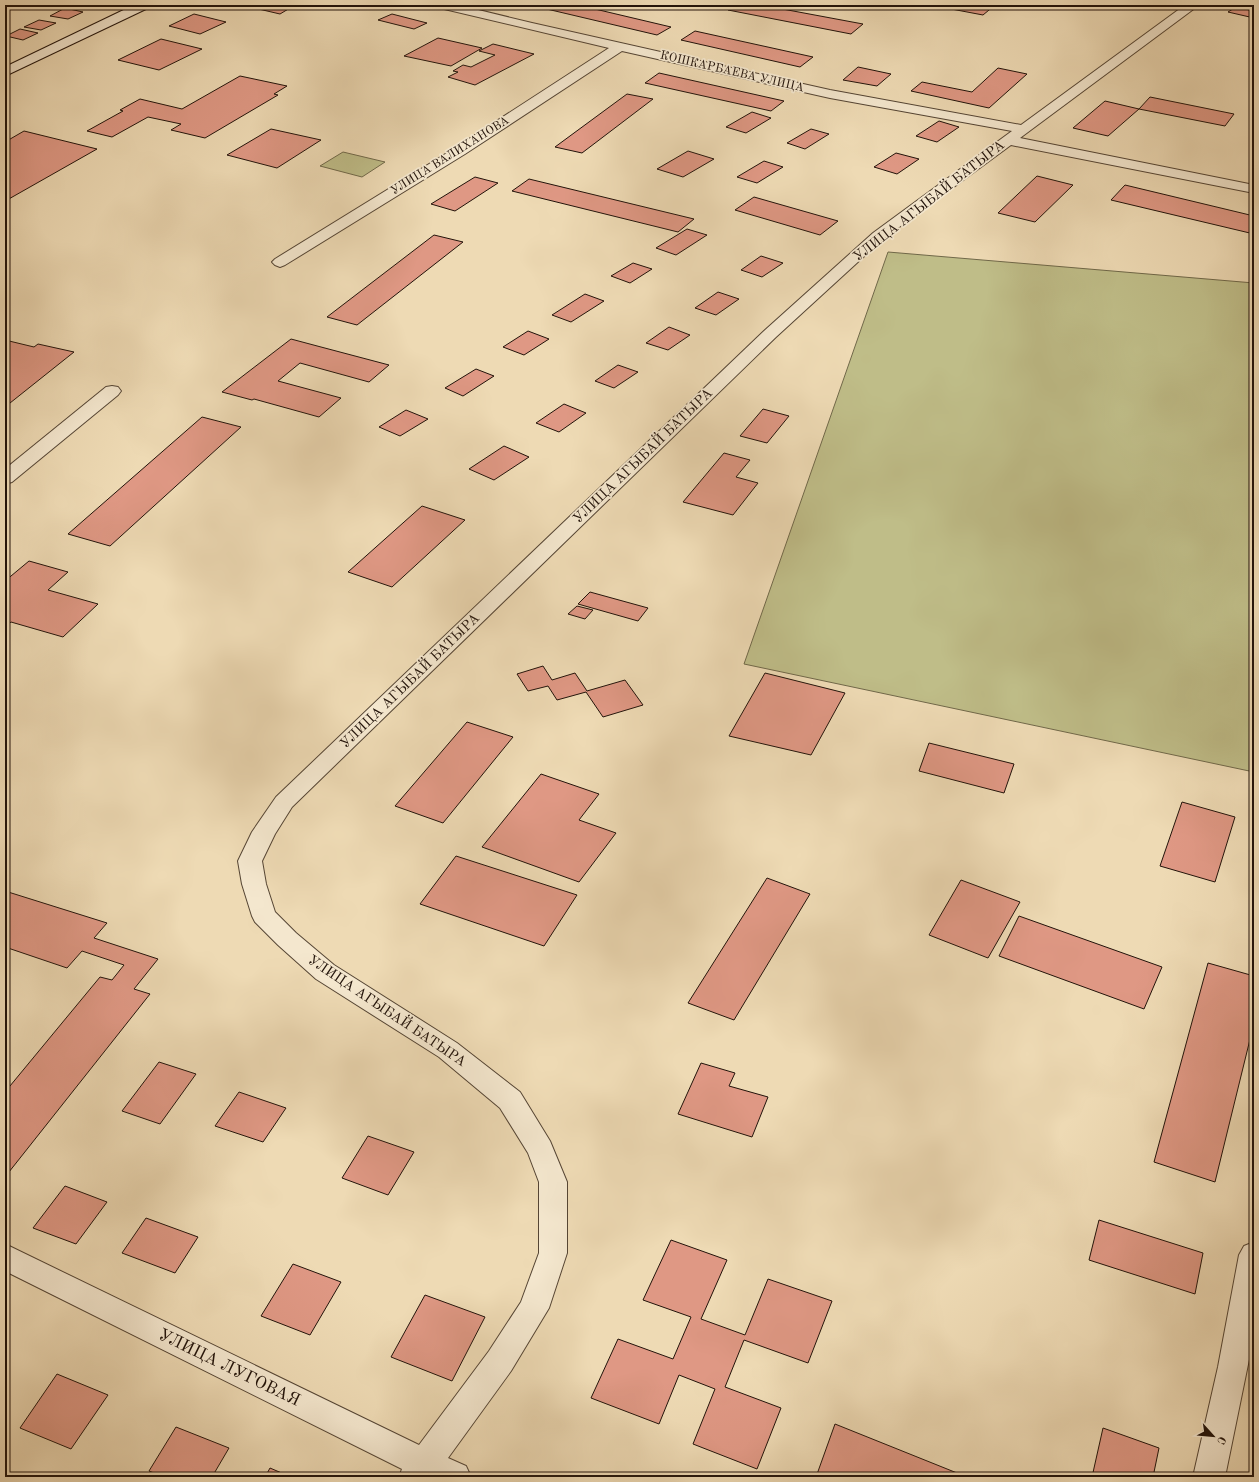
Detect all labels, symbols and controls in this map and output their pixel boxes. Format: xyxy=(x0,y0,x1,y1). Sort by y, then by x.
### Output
street label: КОШКАРБАЕВА УЛИЦА xyxy=(659,50,805,94)
street label: УЛИЦА ВАЛИХАНОВА xyxy=(389,115,511,197)
street label: УЛИЦА АГЫБАЙ БАТЫРА xyxy=(848,134,1007,264)
street label: УЛИЦА АГЫБАЙ БАТЫРА xyxy=(568,383,716,526)
street label: УЛИЦА АГЫБАЙ БАТЫРА xyxy=(335,608,483,751)
street label: УЛИЦА АГЫБАЙ БАТЫРА xyxy=(305,949,471,1069)
street label: УЛИЦА ЛУГОВАЯ xyxy=(155,1326,303,1410)
north arrow xyxy=(1193,1416,1233,1456)
text: С xyxy=(1214,1434,1227,1446)

